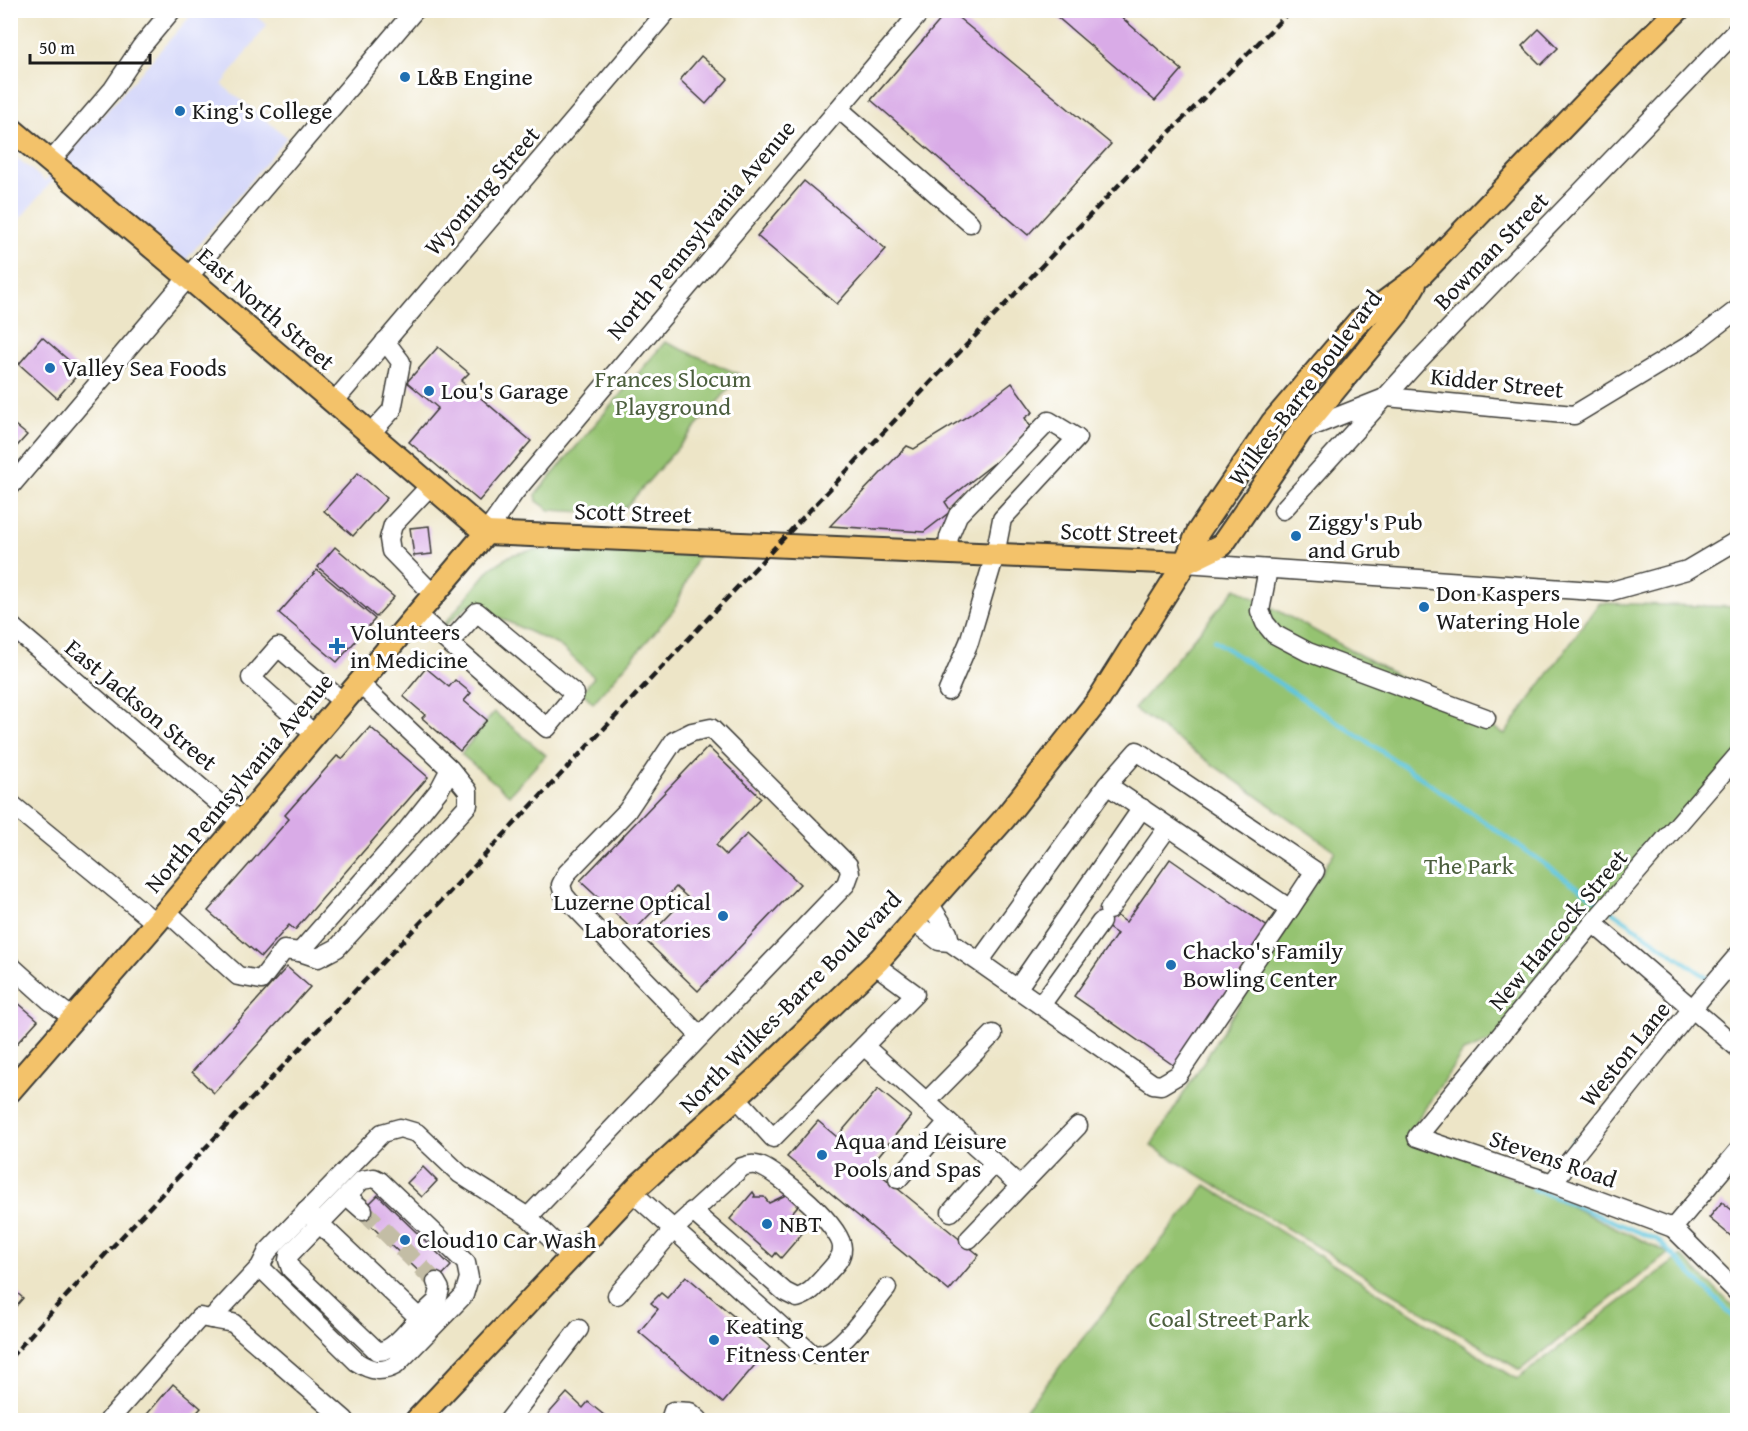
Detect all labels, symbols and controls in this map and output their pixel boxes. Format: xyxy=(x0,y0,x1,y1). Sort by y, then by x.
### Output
scale bar xyxy=(30,27,150,65)
text: 50 m xyxy=(39,34,75,61)
place label: L&B Engine xyxy=(417,59,533,94)
marker: L&B Engine xyxy=(398,70,412,84)
place label: King's College xyxy=(192,93,333,128)
marker: King's College xyxy=(173,104,187,118)
street label: North Pennsylvania Avenue xyxy=(598,112,803,347)
street label: Wyoming Street xyxy=(415,118,548,263)
street label: Bowman Street xyxy=(1425,183,1557,318)
street label: East North Street xyxy=(190,239,343,379)
street label: Wilkes-Barre Boulevard xyxy=(1219,282,1390,493)
place label: Valley Sea Foods xyxy=(62,350,227,385)
street label: Kidder Street xyxy=(1429,358,1566,407)
marker: Valley Sea Foods xyxy=(43,361,57,375)
park label: Frances Slocum Playground xyxy=(595,361,752,424)
place label: Lou's Garage xyxy=(441,373,569,408)
marker: Lou's Garage xyxy=(422,384,436,398)
street label: Scott Street xyxy=(574,493,693,532)
place label: Ziggy's Pub and Grub xyxy=(1308,504,1423,567)
street label: Scott Street xyxy=(1060,513,1179,552)
marker: Ziggy's Pub and Grub xyxy=(1289,529,1303,543)
place label: Don Kaspers Watering Hole xyxy=(1436,575,1580,638)
marker: Don Kaspers Watering Hole xyxy=(1417,600,1431,614)
place label: Volunteers in Medicine xyxy=(350,614,468,677)
street label: East Jackson Street xyxy=(58,630,226,779)
marker: Volunteers in Medicine xyxy=(328,637,346,655)
street label: North Pennsylvania Avenue xyxy=(136,665,341,900)
street label: New Hancock Street xyxy=(1479,841,1636,1018)
park label: The Park xyxy=(1424,848,1515,883)
street label: North Wilkes-Barre Boulevard xyxy=(670,882,909,1121)
place label: Luzerne Optical Laboratories xyxy=(553,884,711,947)
marker: Luzerne Optical Laboratories xyxy=(716,909,730,923)
place label: Chacko's Family Bowling Center xyxy=(1183,933,1343,996)
marker: Chacko's Family Bowling Center xyxy=(1164,958,1178,972)
street label: Weston Lane xyxy=(1571,993,1678,1114)
street label: Stevens Road xyxy=(1485,1120,1622,1197)
place label: Aqua and Leisure Pools and Spas xyxy=(834,1123,1007,1186)
marker: Aqua and Leisure Pools and Spas xyxy=(815,1148,829,1162)
place label: NBT xyxy=(779,1206,822,1241)
marker: NBT xyxy=(760,1217,774,1231)
place label: Cloud10 Car Wash xyxy=(417,1222,597,1257)
marker: Cloud10 Car Wash xyxy=(398,1233,412,1247)
park label: Coal Street Park xyxy=(1149,1301,1310,1336)
place label: Keating Fitness Center xyxy=(726,1308,870,1371)
marker: Keating Fitness Center xyxy=(707,1333,721,1347)

